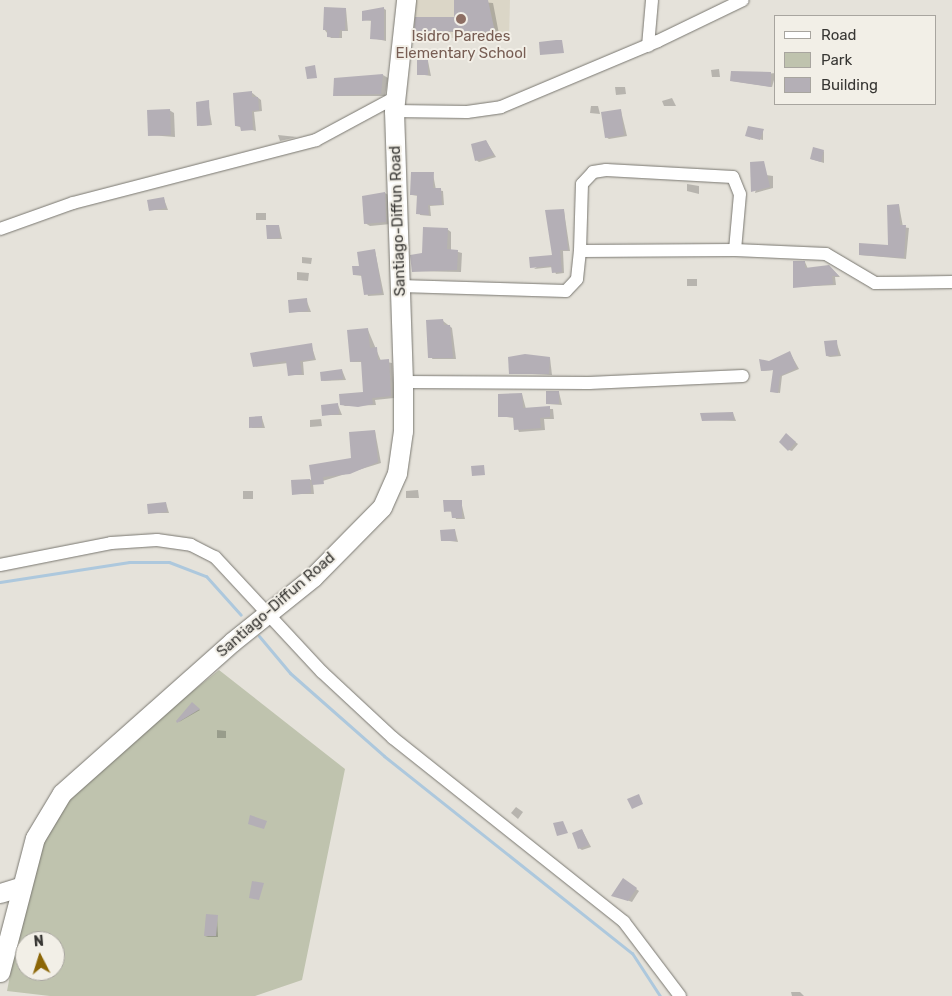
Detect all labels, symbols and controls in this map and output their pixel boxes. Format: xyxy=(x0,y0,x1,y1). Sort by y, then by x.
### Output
marker: Isidro Paredes Elementary School xyxy=(455,13,467,25)
legend xyxy=(774,15,937,105)
text: Road xyxy=(821,26,857,44)
place label: Isidro Paredes Elementary School xyxy=(395,27,527,62)
text: Park xyxy=(821,51,852,69)
text: Building xyxy=(821,76,878,94)
street label: Santiago-Diffun Road xyxy=(386,145,410,297)
street label: Santiago-Diffun Road xyxy=(213,549,339,661)
north arrow xyxy=(15,931,65,981)
text: N xyxy=(33,933,44,950)

